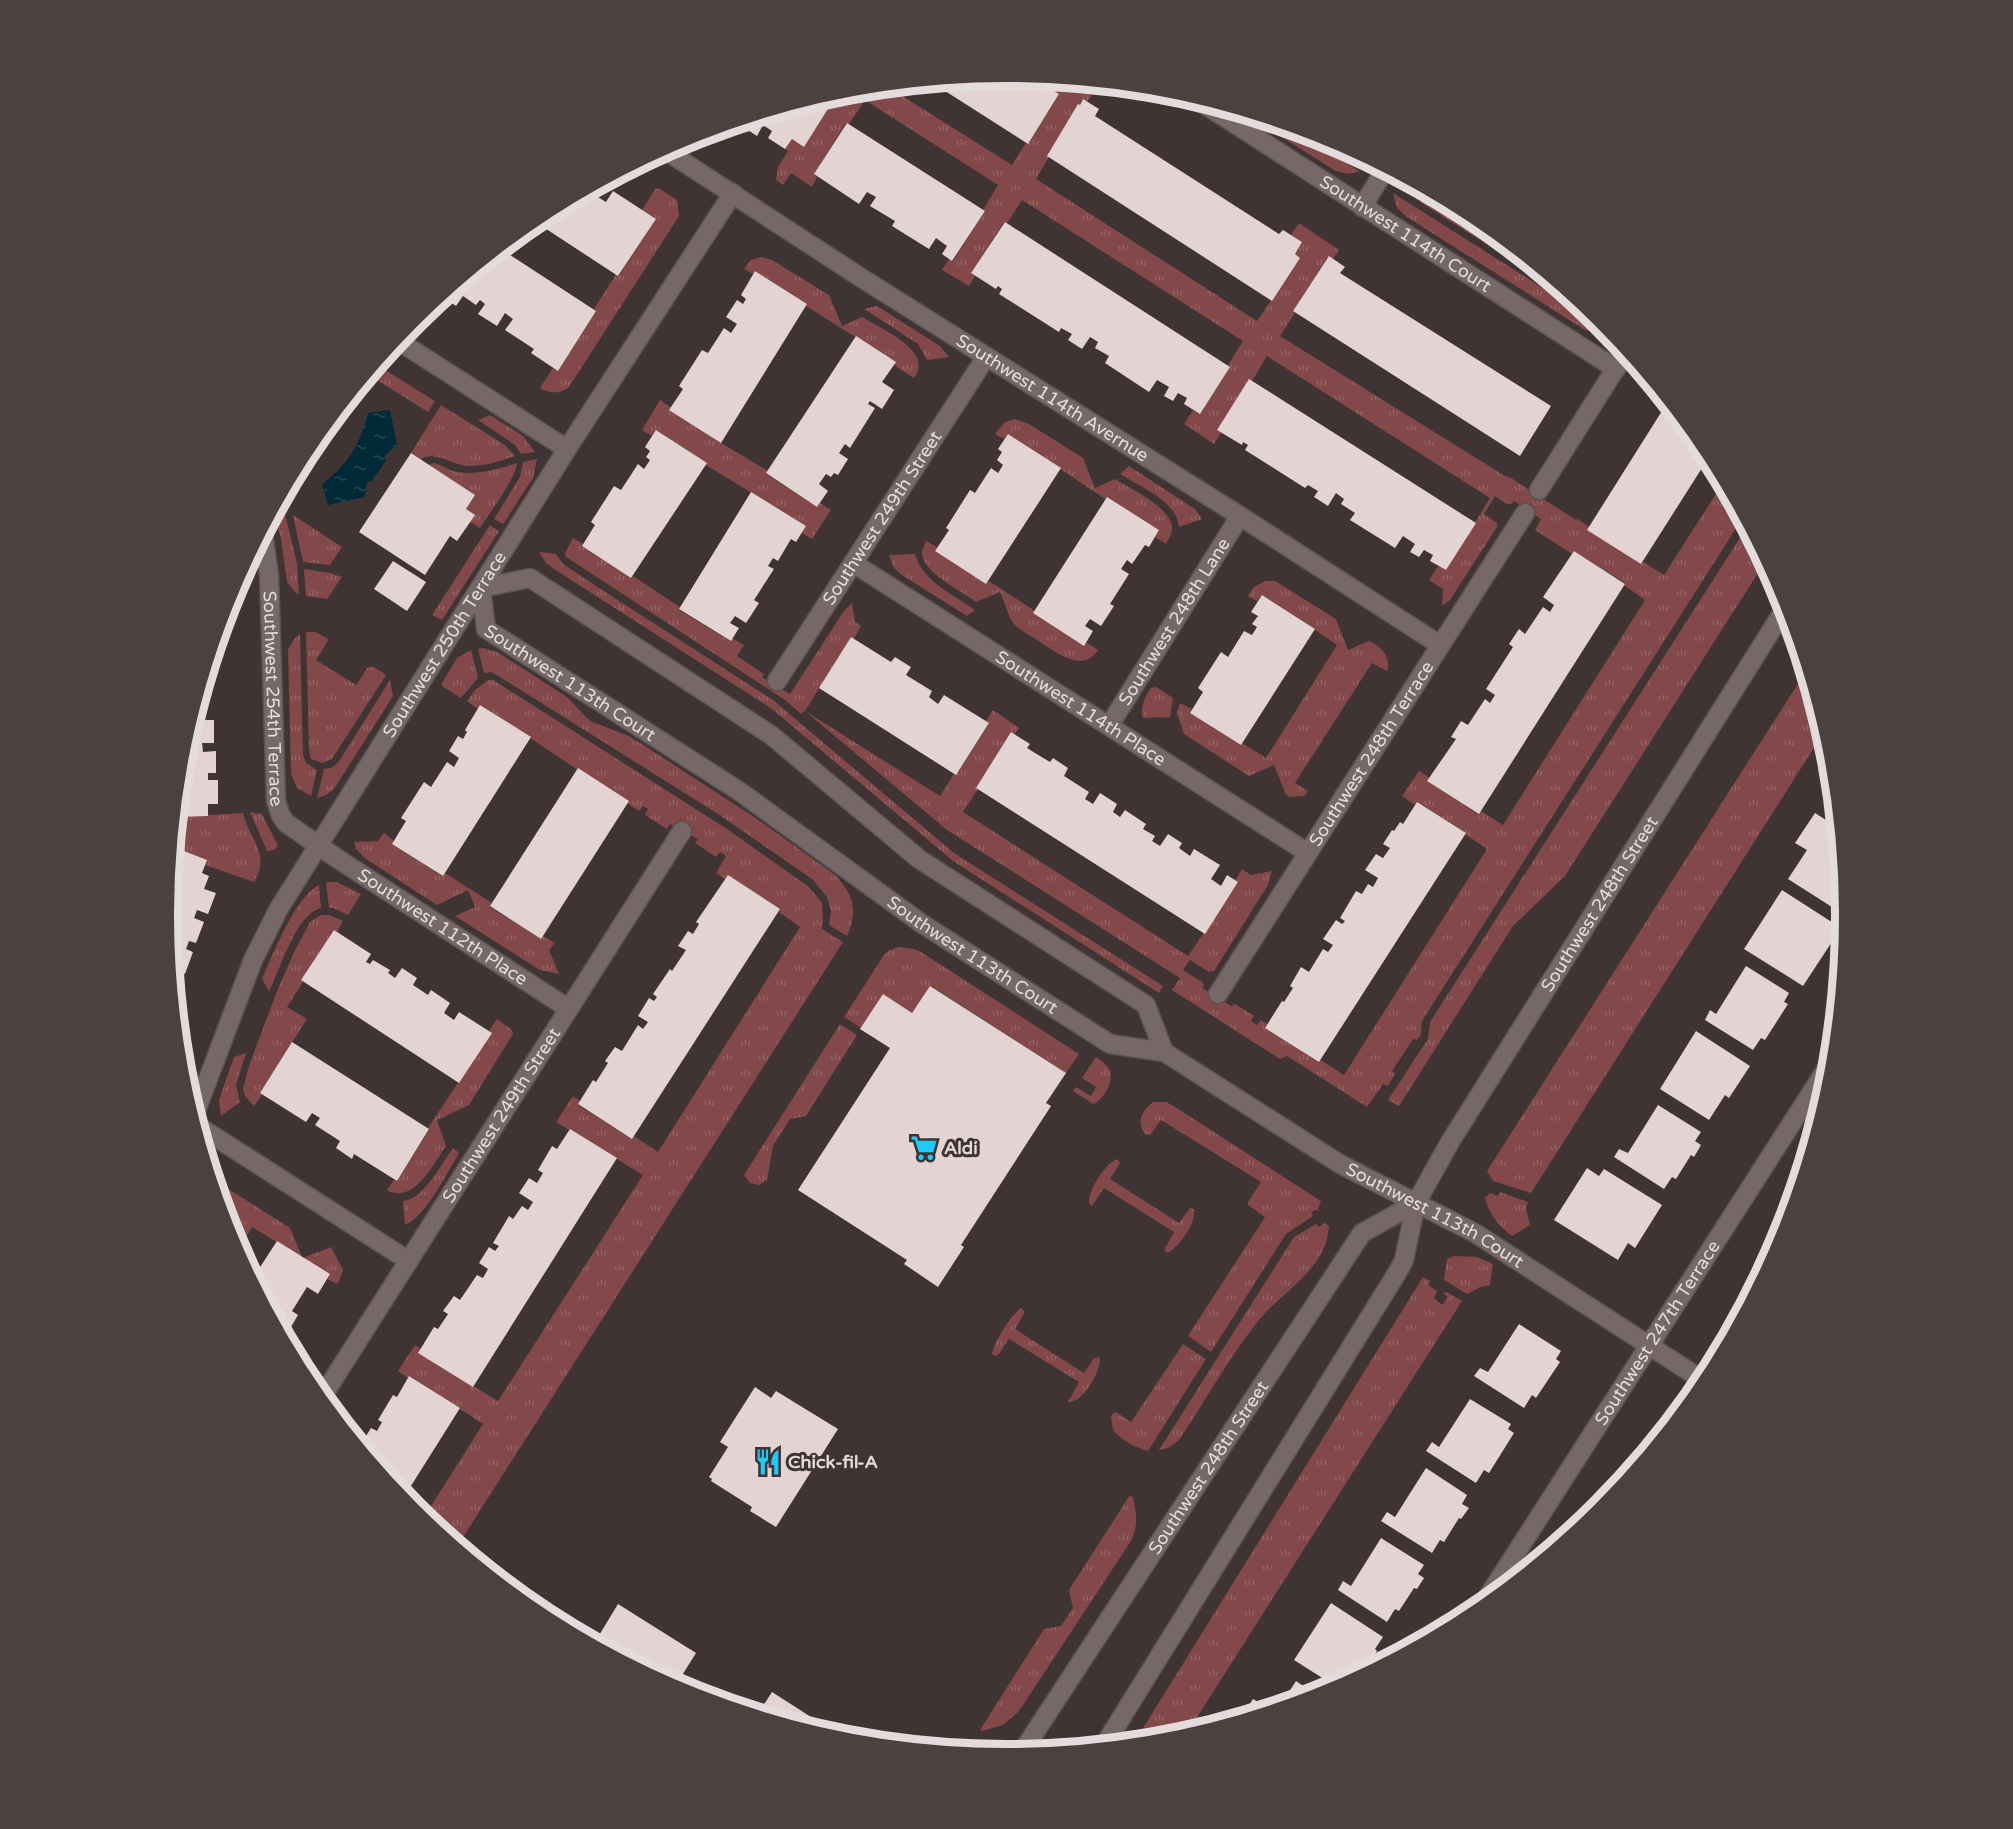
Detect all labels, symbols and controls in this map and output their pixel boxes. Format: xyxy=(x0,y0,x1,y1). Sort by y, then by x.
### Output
street label: Southwest 114th Court xyxy=(1316,170,1495,297)
street label: Southwest 114th Avernue xyxy=(952,329,1153,467)
street label: Southwest 249th Street xyxy=(818,427,947,609)
street label: Southwest 248th Lane xyxy=(1114,534,1235,709)
street label: Southwest 250th Terrace xyxy=(378,547,511,742)
street label: Southwest 254th Terrace xyxy=(259,591,288,809)
street label: Southwest 113th Court xyxy=(480,620,660,746)
street label: Southwest 114th Place xyxy=(991,646,1170,771)
street label: Southwest 248th Terrace xyxy=(1304,657,1439,850)
street label: Southwest 248th Street xyxy=(1536,812,1663,996)
street label: Southwest 112th Place xyxy=(354,864,532,990)
street label: Southwest 113th Court xyxy=(883,891,1062,1019)
street label: Southwest 249th Street xyxy=(437,1023,565,1207)
supermarket icon: Aldi xyxy=(909,1133,939,1163)
place label: Aldi xyxy=(944,1137,978,1159)
street label: Southwest 113th Court xyxy=(1342,1158,1528,1273)
street label: Southwest 247th Terrace xyxy=(1590,1236,1725,1429)
street label: Southwest 248th Street xyxy=(1143,1376,1273,1559)
restaurant icon: Chick-fil-A xyxy=(753,1447,783,1477)
place label: Chick-fil-A xyxy=(788,1451,878,1473)

